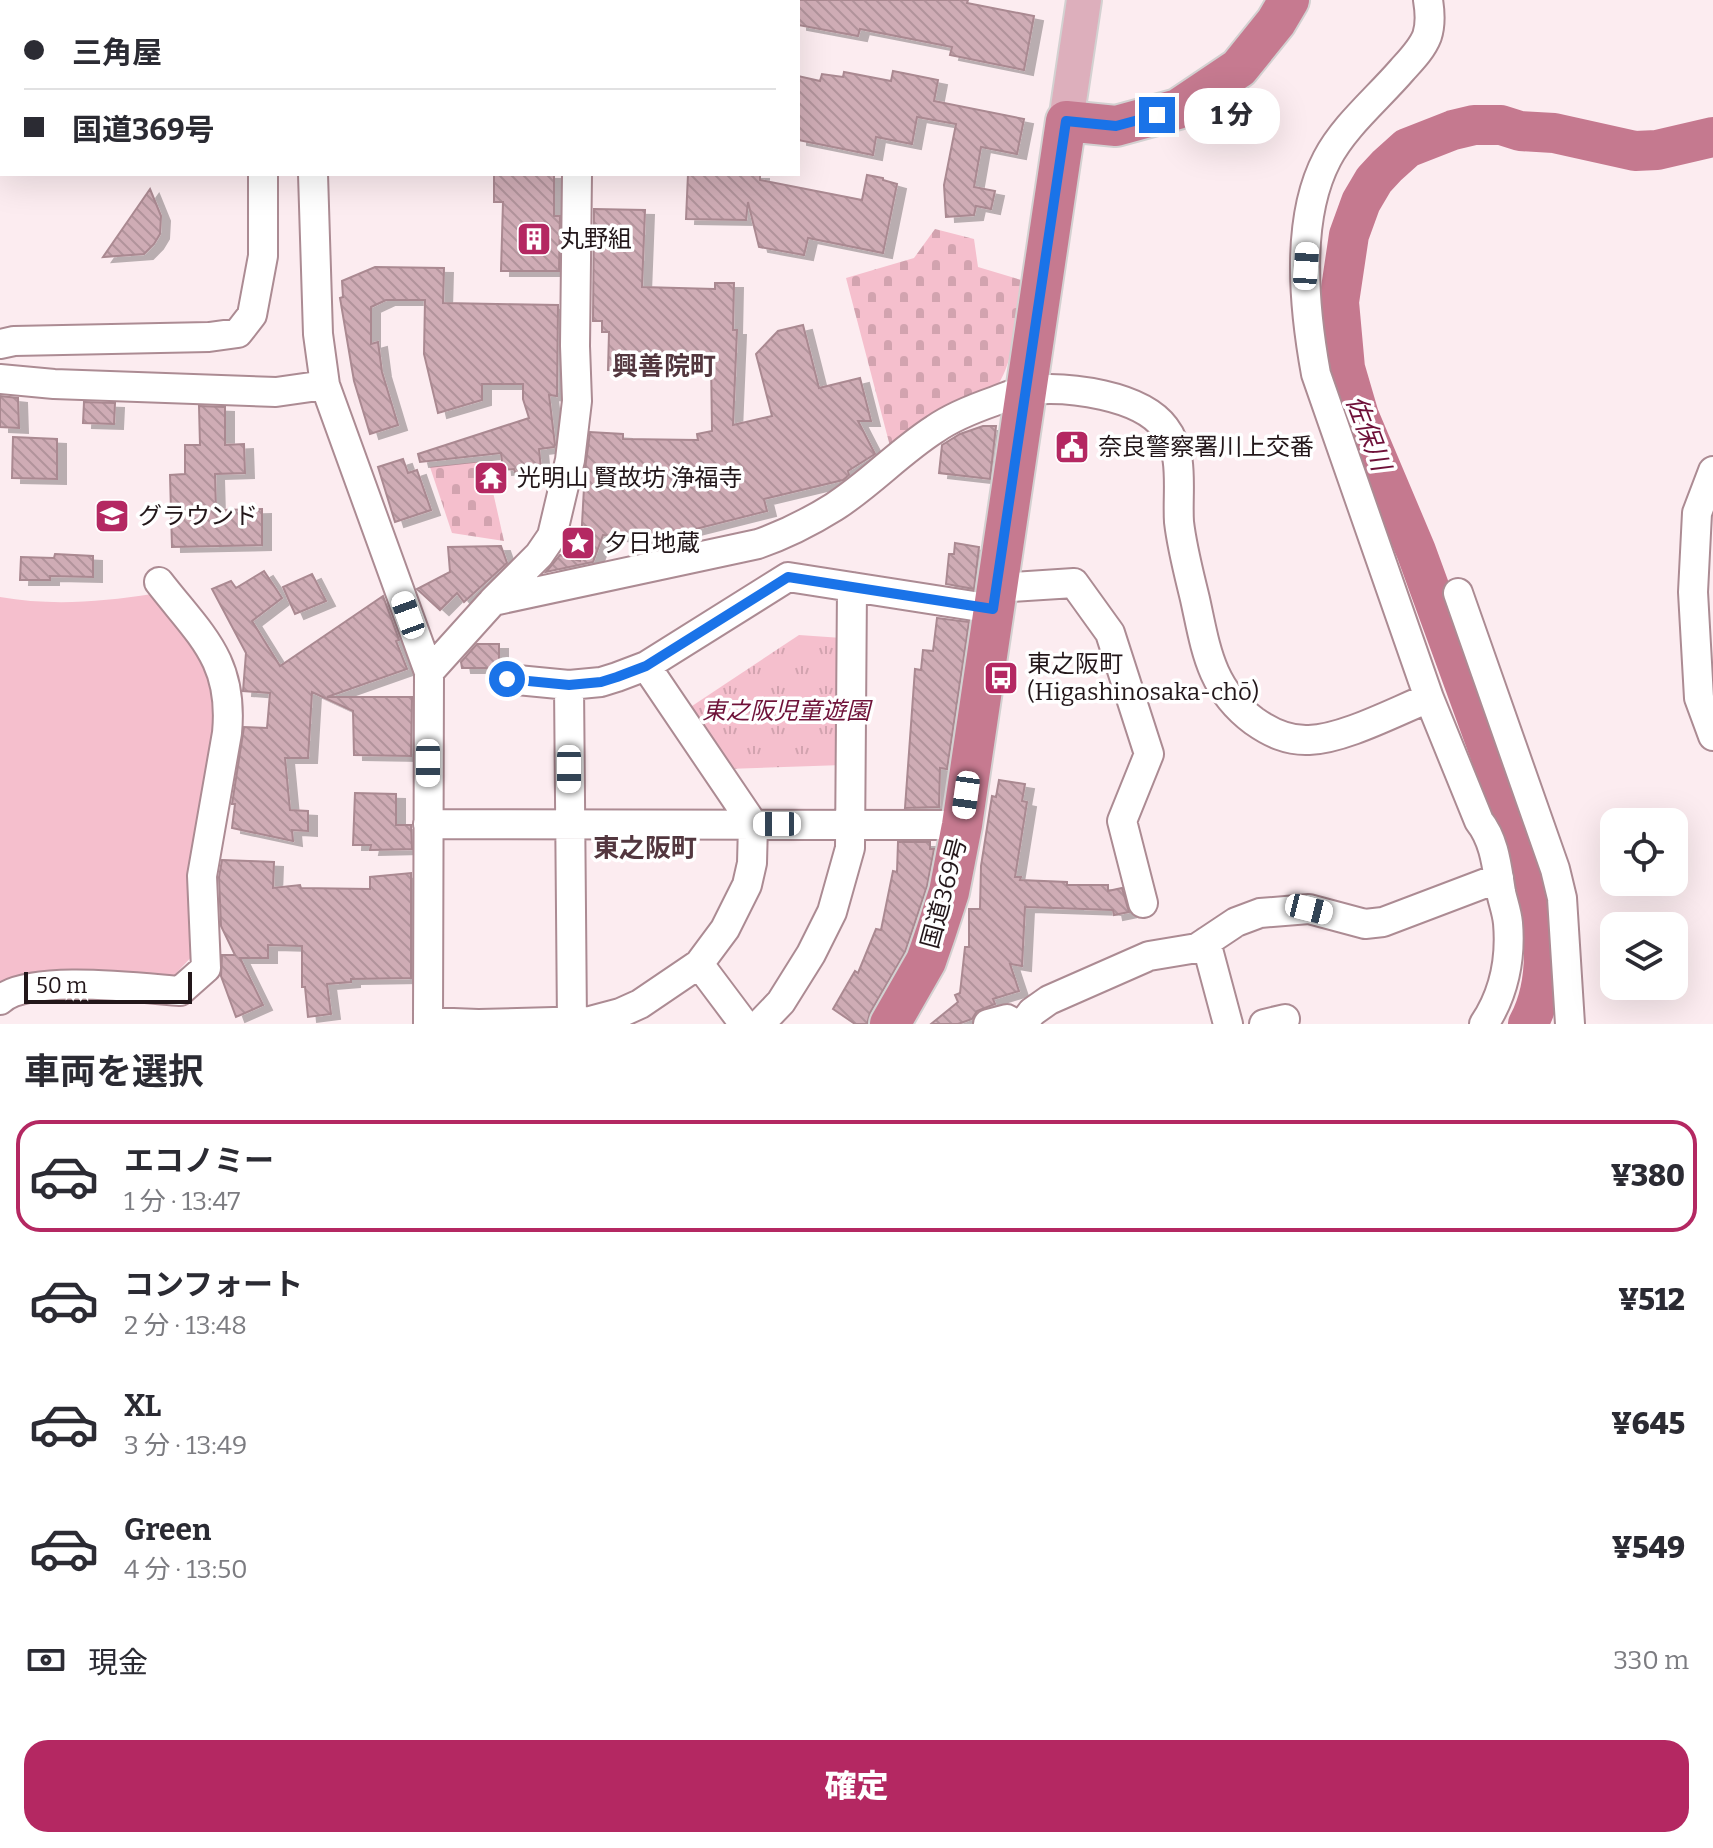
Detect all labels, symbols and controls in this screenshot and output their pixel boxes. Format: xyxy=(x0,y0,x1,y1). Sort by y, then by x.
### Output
text: 三角屋 xyxy=(72,35,162,71)
callout: 1 分 xyxy=(1185,87,1281,143)
route end xyxy=(1139,97,1175,133)
text: 1 分 xyxy=(1211,100,1253,131)
text: 国道369号 xyxy=(72,112,215,148)
building icon: 丸野組 xyxy=(515,220,553,258)
place label: 丸野組 xyxy=(560,225,632,253)
car xyxy=(1292,241,1320,291)
district label: 興善院町 xyxy=(612,351,716,382)
water label: 佐保川 xyxy=(1340,391,1398,478)
public building icon: 奈良警察署川上交番 xyxy=(1053,428,1091,466)
place label: 奈良警察署川上交番 xyxy=(1098,433,1314,461)
temple icon: 光明山 賢故坊 浄福寺 xyxy=(472,459,510,497)
place label: 光明山 賢故坊 浄福寺 xyxy=(517,464,743,492)
school or university icon: グラウンド xyxy=(93,497,131,535)
place label: グラウンド xyxy=(138,502,258,530)
place icon: 夕日地蔵 xyxy=(559,524,597,562)
place label: 夕日地蔵 xyxy=(604,529,700,557)
car xyxy=(389,588,427,642)
place label: 東之阪町 (Higashinosaka-chō) xyxy=(1027,650,1259,706)
bus stop icon: 東之阪町 (Higashinosaka-chō) xyxy=(982,659,1020,697)
route start xyxy=(489,661,525,697)
park label: 東之阪児童遊園 xyxy=(702,697,873,725)
car xyxy=(416,739,440,787)
car xyxy=(557,745,581,793)
car xyxy=(951,770,981,820)
map controls xyxy=(1600,808,1688,1000)
button: locate xyxy=(1600,808,1688,896)
car xyxy=(753,812,801,836)
district label: 東之阪町 xyxy=(593,833,697,864)
street label: 国道369号 xyxy=(916,834,972,952)
car xyxy=(1283,892,1335,926)
button: layers xyxy=(1600,912,1688,1000)
scale bar xyxy=(24,968,192,1004)
text: 50 m xyxy=(36,972,87,999)
text: 車両を選択 xyxy=(24,1050,204,1094)
icon: car xyxy=(28,1140,100,1212)
text: エコノミー xyxy=(124,1143,274,1179)
text: ¥380 xyxy=(1611,1158,1685,1194)
text: 1 分 · 13:47 xyxy=(124,1186,240,1217)
icon: car xyxy=(28,1264,100,1336)
text: コンフォート xyxy=(124,1267,303,1303)
text: ¥512 xyxy=(1618,1282,1685,1318)
text: 2 分 · 13:48 xyxy=(124,1310,247,1341)
icon: car xyxy=(28,1388,100,1460)
text: XL xyxy=(124,1388,161,1424)
text: ¥645 xyxy=(1611,1406,1685,1442)
text: 3 分 · 13:49 xyxy=(124,1430,247,1461)
icon: car xyxy=(28,1512,100,1584)
text: Green xyxy=(124,1512,211,1548)
text: ¥549 xyxy=(1612,1530,1685,1566)
text: 4 分 · 13:50 xyxy=(124,1554,248,1585)
icon: cash xyxy=(24,1638,68,1682)
text: 現金 xyxy=(88,1645,148,1681)
text: 330 m xyxy=(1613,1645,1689,1676)
button: 確定 xyxy=(24,1740,1689,1832)

